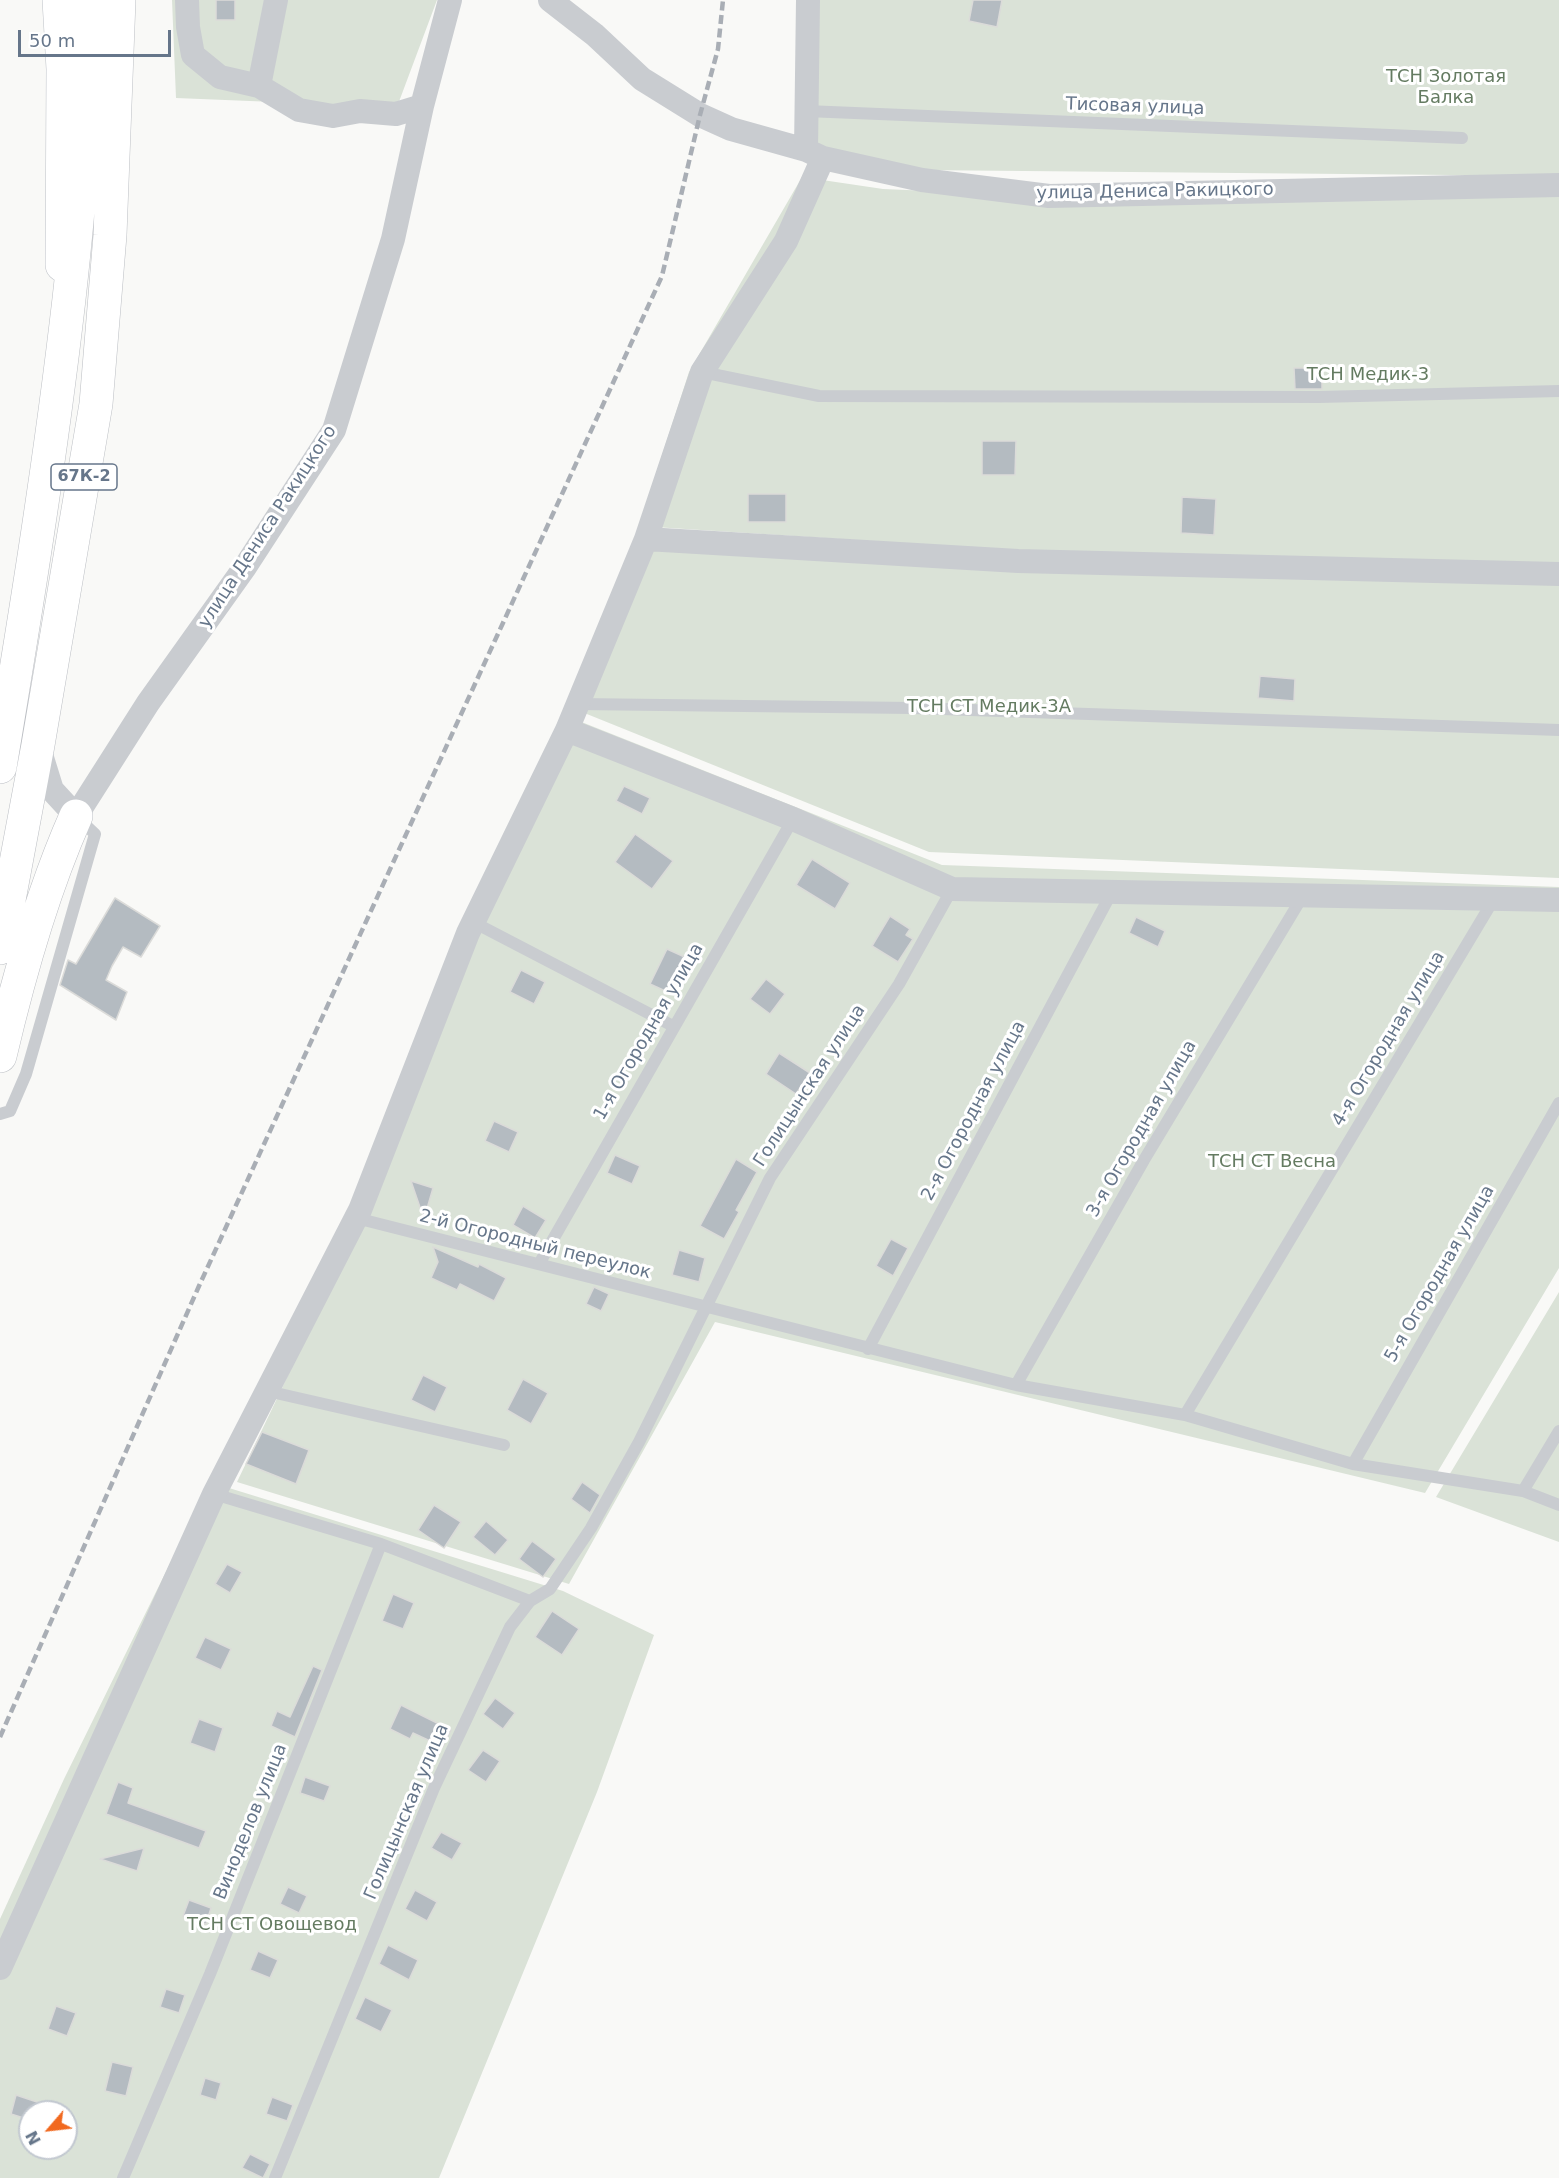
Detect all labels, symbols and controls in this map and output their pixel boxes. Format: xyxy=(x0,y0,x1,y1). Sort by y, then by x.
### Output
scale bar xyxy=(21,18,174,56)
text: 50 m xyxy=(29,30,75,51)
park label: ТСН Золотая Балка xyxy=(1386,66,1506,109)
street label: Тисовая улица xyxy=(1065,94,1205,120)
street label: улица Дениса Ракицкого xyxy=(1036,179,1274,205)
park label: ТСН Медик-3 xyxy=(1307,364,1429,386)
street label: улица Дениса Ракицкого xyxy=(194,422,342,632)
road number: 67К-2 xyxy=(51,464,117,490)
park label: ТСН СТ Медик-3А xyxy=(907,696,1071,718)
street label: 1-я Огородная улица xyxy=(590,940,708,1124)
street label: 4-я Огородная улица xyxy=(1328,948,1450,1130)
street label: Голицынская улица xyxy=(749,1001,871,1171)
street label: 2-я Огородная улица xyxy=(917,1017,1031,1205)
street label: 3-я Огородная улица xyxy=(1083,1037,1201,1221)
park label: ТСН СТ Весна xyxy=(1208,1151,1336,1173)
street label: 5-я Огородная улица xyxy=(1381,1182,1499,1366)
street label: 2-й Огородный переулок xyxy=(417,1206,653,1284)
street label: Голицынская улица xyxy=(360,1721,454,1903)
street label: Виноделов улица xyxy=(210,1741,292,1903)
park label: ТСН СТ Овощевод xyxy=(187,1914,357,1936)
north arrow xyxy=(18,2100,78,2160)
text: N xyxy=(22,2127,45,2148)

